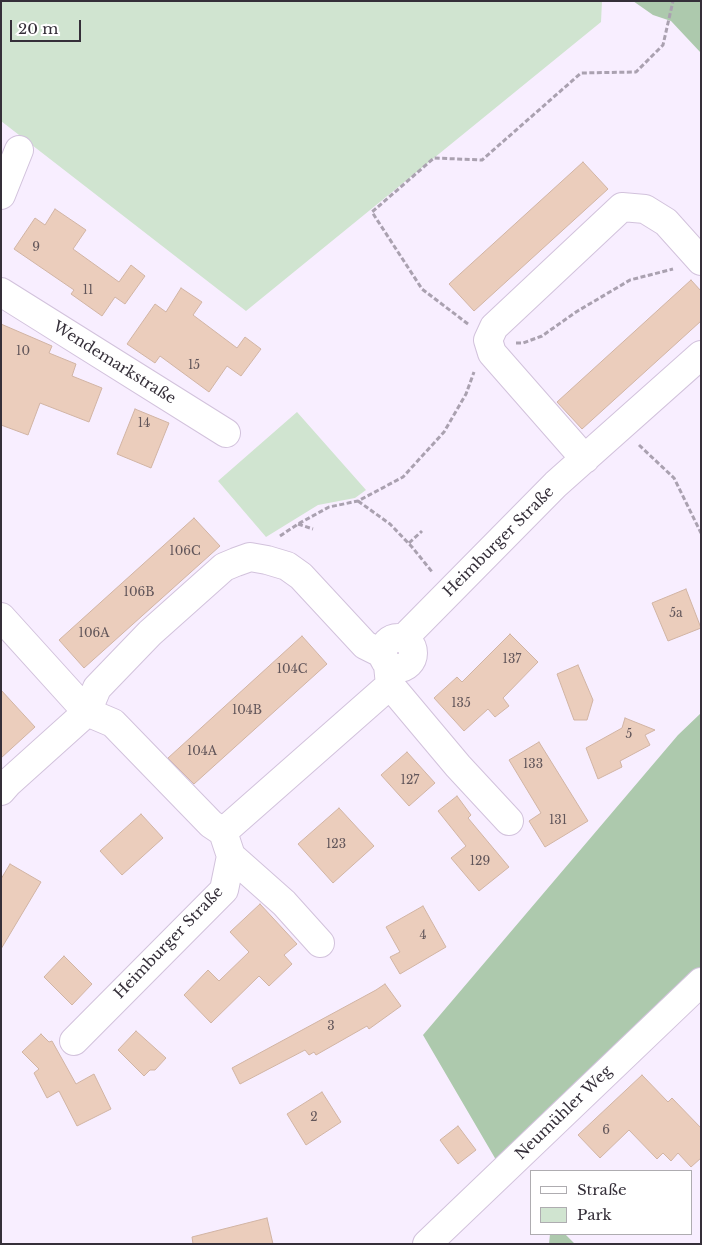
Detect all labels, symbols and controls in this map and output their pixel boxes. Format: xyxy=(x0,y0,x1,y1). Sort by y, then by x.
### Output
scale bar xyxy=(12,10,84,42)
text: 20 m xyxy=(18,19,58,38)
house number: 9 xyxy=(32,241,40,255)
house number: 11 xyxy=(83,284,93,298)
street label: Wendemarkstraße xyxy=(49,318,179,408)
house number: 10 xyxy=(16,345,30,359)
house number: 15 xyxy=(188,359,200,373)
house number: 14 xyxy=(138,417,150,431)
street label: Heimburger Straße xyxy=(440,483,558,601)
house number: 106C xyxy=(169,545,201,559)
house number: 106B xyxy=(124,586,154,600)
house number: 5a xyxy=(669,607,683,621)
house number: 106A xyxy=(79,627,109,641)
house number: 137 xyxy=(503,653,521,667)
house number: 104C xyxy=(277,663,307,677)
house number: 135 xyxy=(451,697,471,711)
house number: 104B xyxy=(232,704,262,718)
house number: 5 xyxy=(626,728,632,742)
house number: 104A xyxy=(187,745,217,759)
house number: 133 xyxy=(523,758,543,772)
house number: 127 xyxy=(401,774,419,788)
house number: 131 xyxy=(549,814,567,828)
house number: 123 xyxy=(326,838,346,852)
house number: 129 xyxy=(470,855,490,869)
street label: Heimburger Straße xyxy=(111,883,227,1003)
house number: 4 xyxy=(419,929,427,943)
house number: 3 xyxy=(327,1020,335,1034)
street label: Neumühler Weg xyxy=(512,1062,616,1164)
house number: 2 xyxy=(310,1111,318,1125)
house number: 6 xyxy=(602,1124,610,1138)
legend xyxy=(530,1170,692,1235)
text: Straße xyxy=(577,1180,627,1199)
text: Park xyxy=(577,1205,612,1224)

